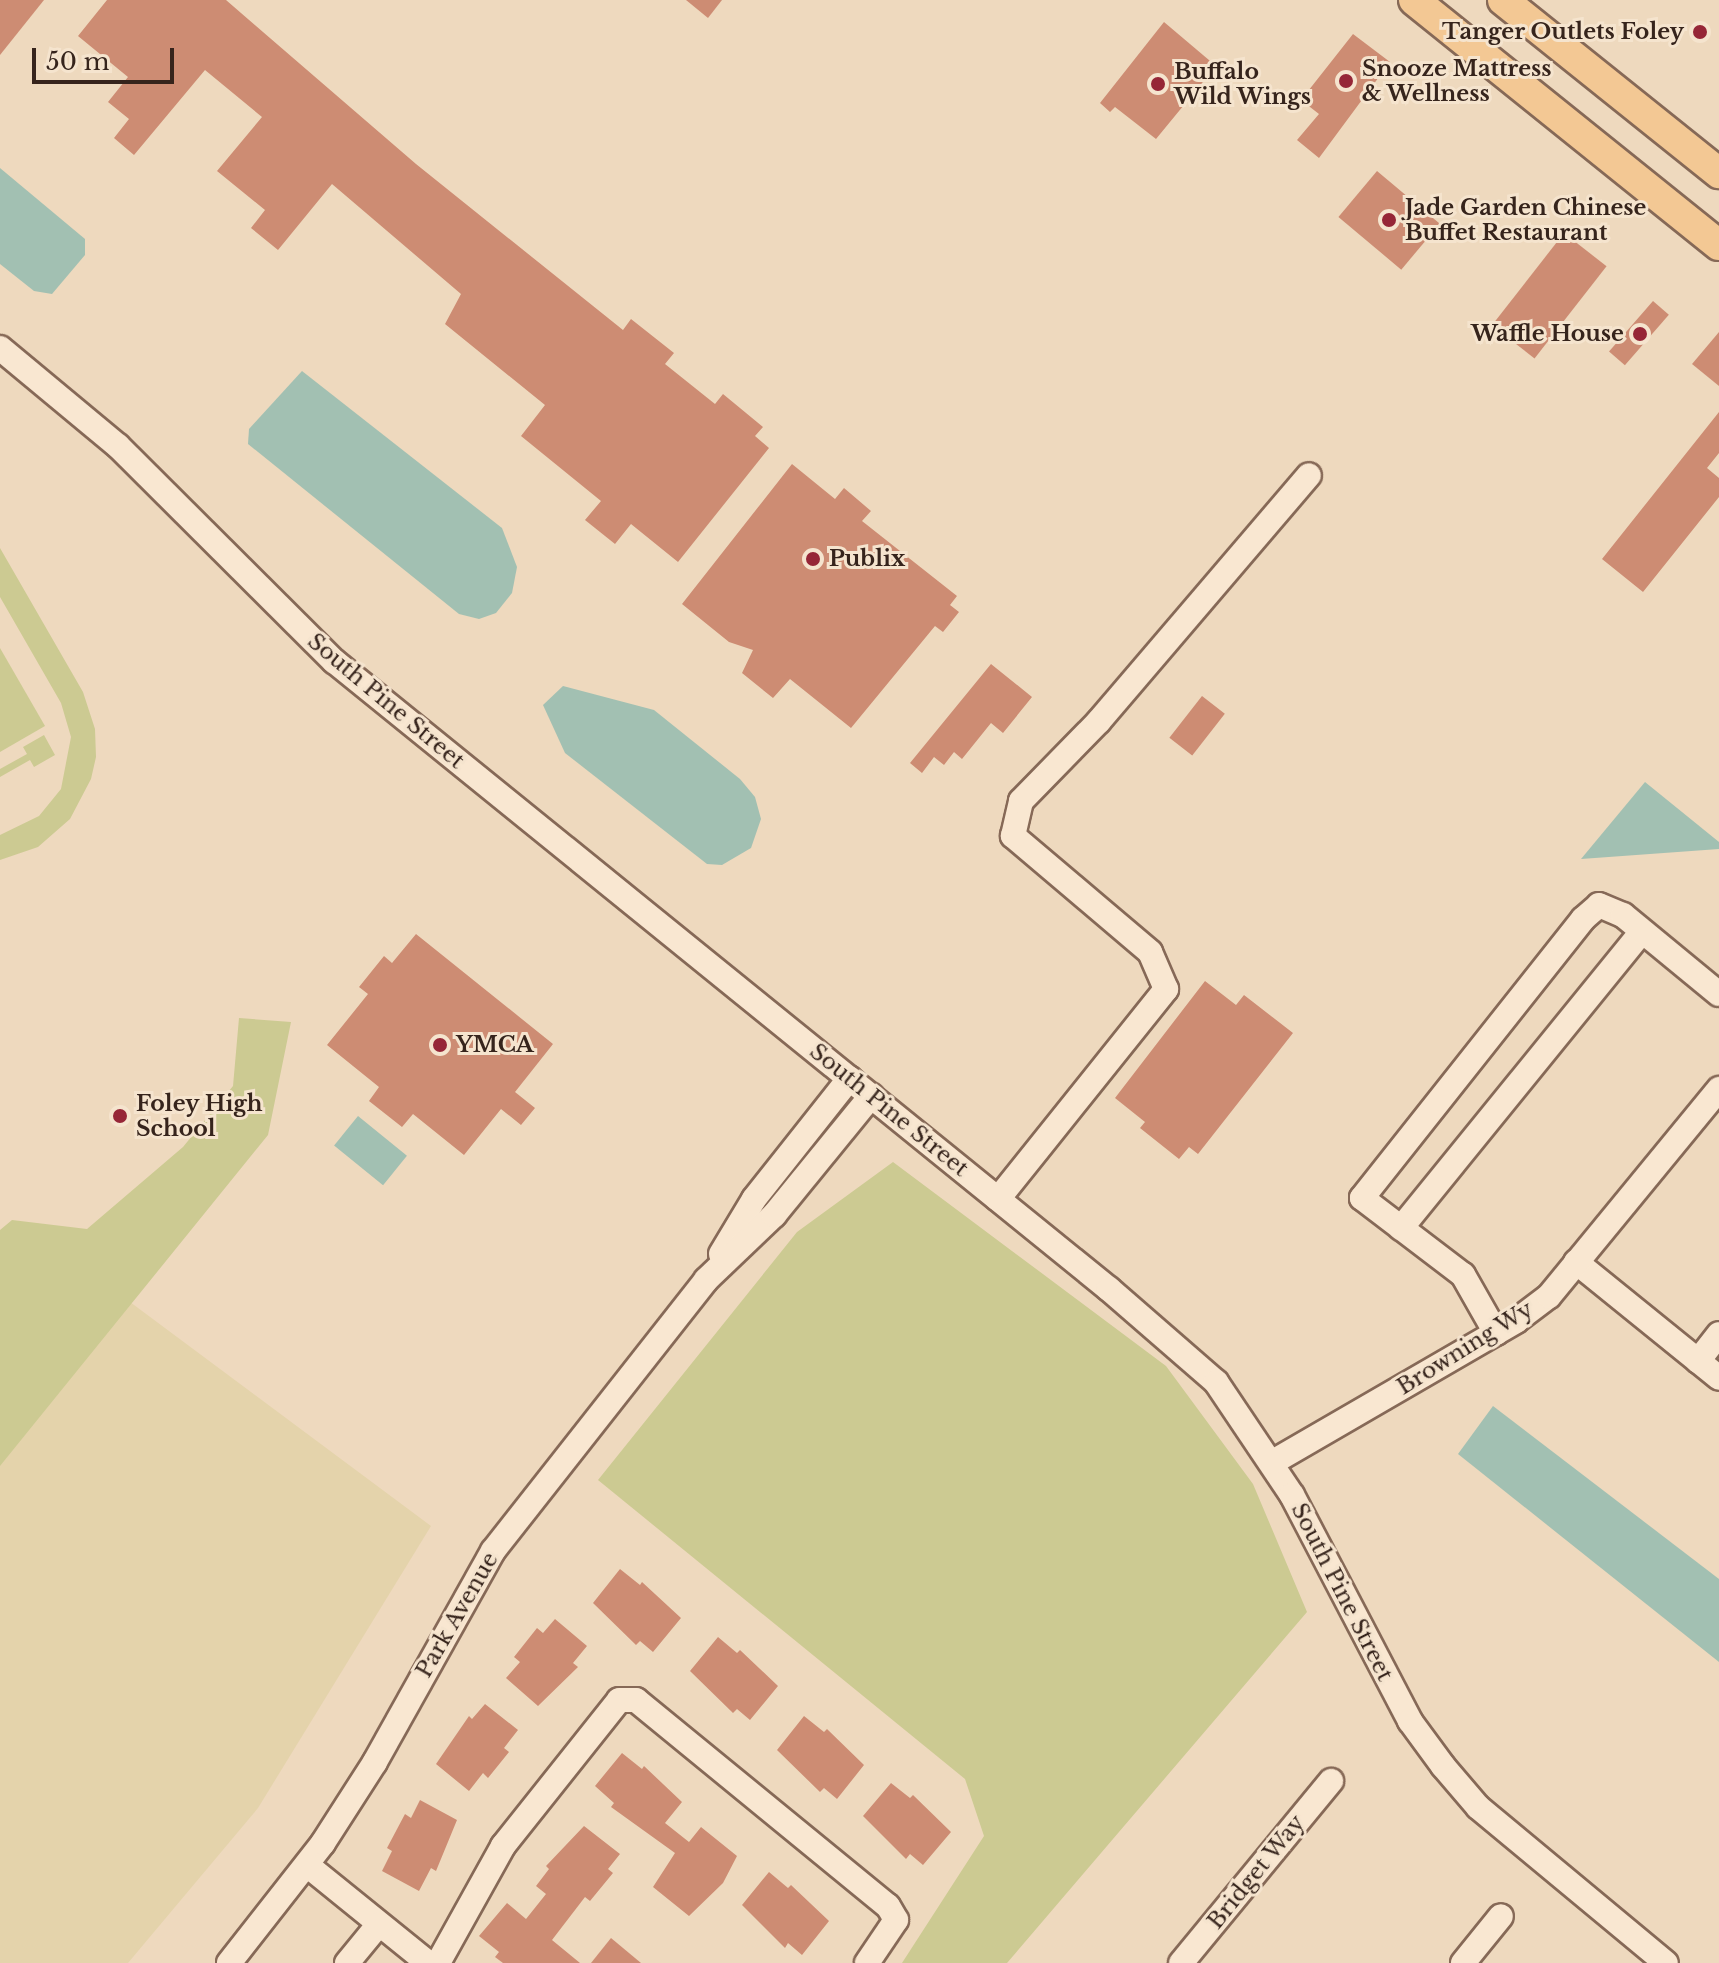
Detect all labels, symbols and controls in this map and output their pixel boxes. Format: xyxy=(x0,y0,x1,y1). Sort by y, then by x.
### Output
place label: Tanger Outlets Foley xyxy=(1442,19,1684,45)
marker: Tanger Outlets Foley xyxy=(1691,23,1709,41)
scale bar xyxy=(36,32,178,82)
text: 50 m xyxy=(46,47,109,76)
place label: Snooze Mattress & Wellness xyxy=(1362,55,1552,106)
place label: Buffalo Wild Wings xyxy=(1174,58,1312,110)
marker: Snooze Mattress & Wellness xyxy=(1337,72,1355,90)
marker: Buffalo Wild Wings xyxy=(1149,75,1167,93)
place label: Jade Garden Chinese Buffet Restaurant xyxy=(1405,194,1646,246)
marker: Jade Garden Chinese Buffet Restaurant xyxy=(1380,211,1398,229)
place label: Waffle House xyxy=(1471,321,1624,347)
marker: Waffle House xyxy=(1631,325,1649,343)
place label: Publix xyxy=(829,546,905,572)
marker: Publix xyxy=(804,550,822,568)
street label: South Pine Street xyxy=(302,628,470,774)
place label: YMCA xyxy=(456,1032,534,1058)
marker: YMCA xyxy=(431,1036,449,1054)
street label: South Pine Street xyxy=(805,1038,973,1182)
place label: Foley High School xyxy=(136,1090,263,1142)
marker: Foley High School xyxy=(111,1107,129,1125)
street label: Browning Wy xyxy=(1392,1295,1538,1401)
street label: South Pine Street xyxy=(1286,1499,1398,1685)
street label: Park Avenue xyxy=(410,1547,504,1683)
street label: Bridget Way xyxy=(1202,1809,1310,1935)

